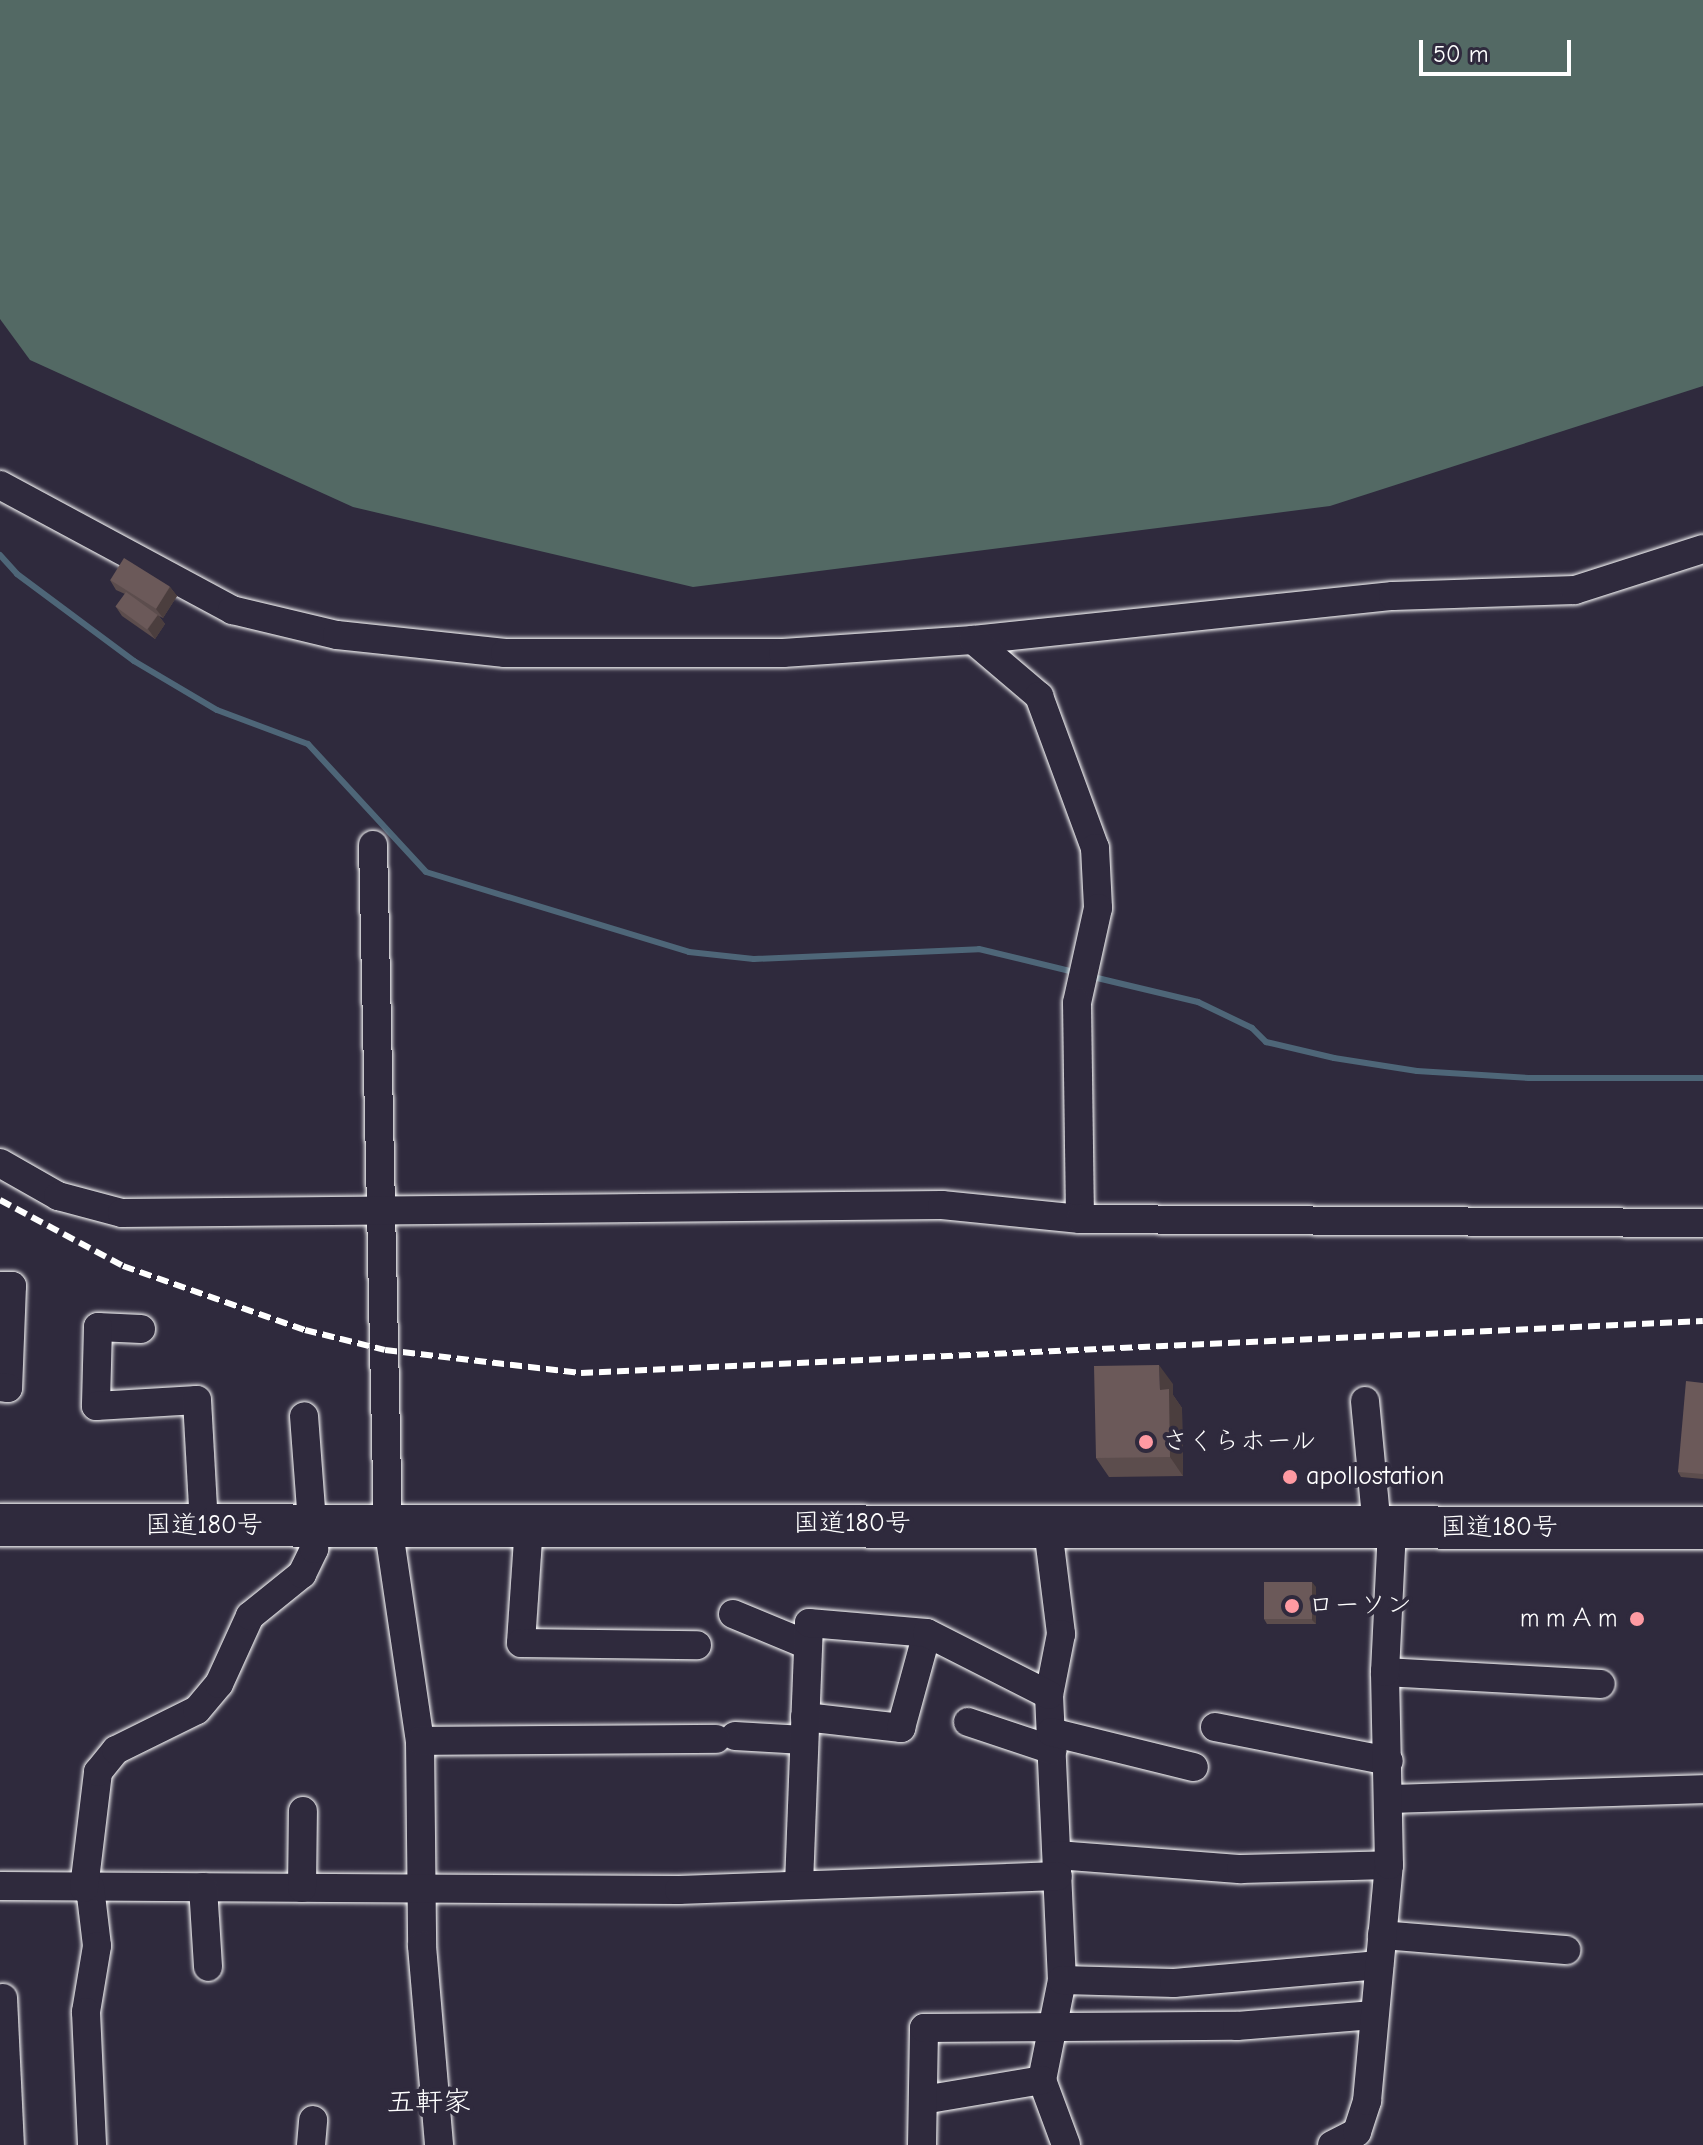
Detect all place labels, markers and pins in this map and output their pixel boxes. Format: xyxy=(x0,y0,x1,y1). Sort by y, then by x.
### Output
place label: さくらホール xyxy=(1162,1426,1318,1458)
marker: さくらホール xyxy=(1137,1433,1155,1451)
place label: apollostation xyxy=(1306,1461,1444,1493)
marker: apollostation xyxy=(1281,1468,1299,1486)
place label: ローソン xyxy=(1308,1590,1412,1622)
marker: ローソン xyxy=(1283,1597,1301,1615)
place label: ｍｍＡｍ xyxy=(1517,1603,1621,1635)
marker: ｍｍＡｍ xyxy=(1628,1610,1646,1628)

